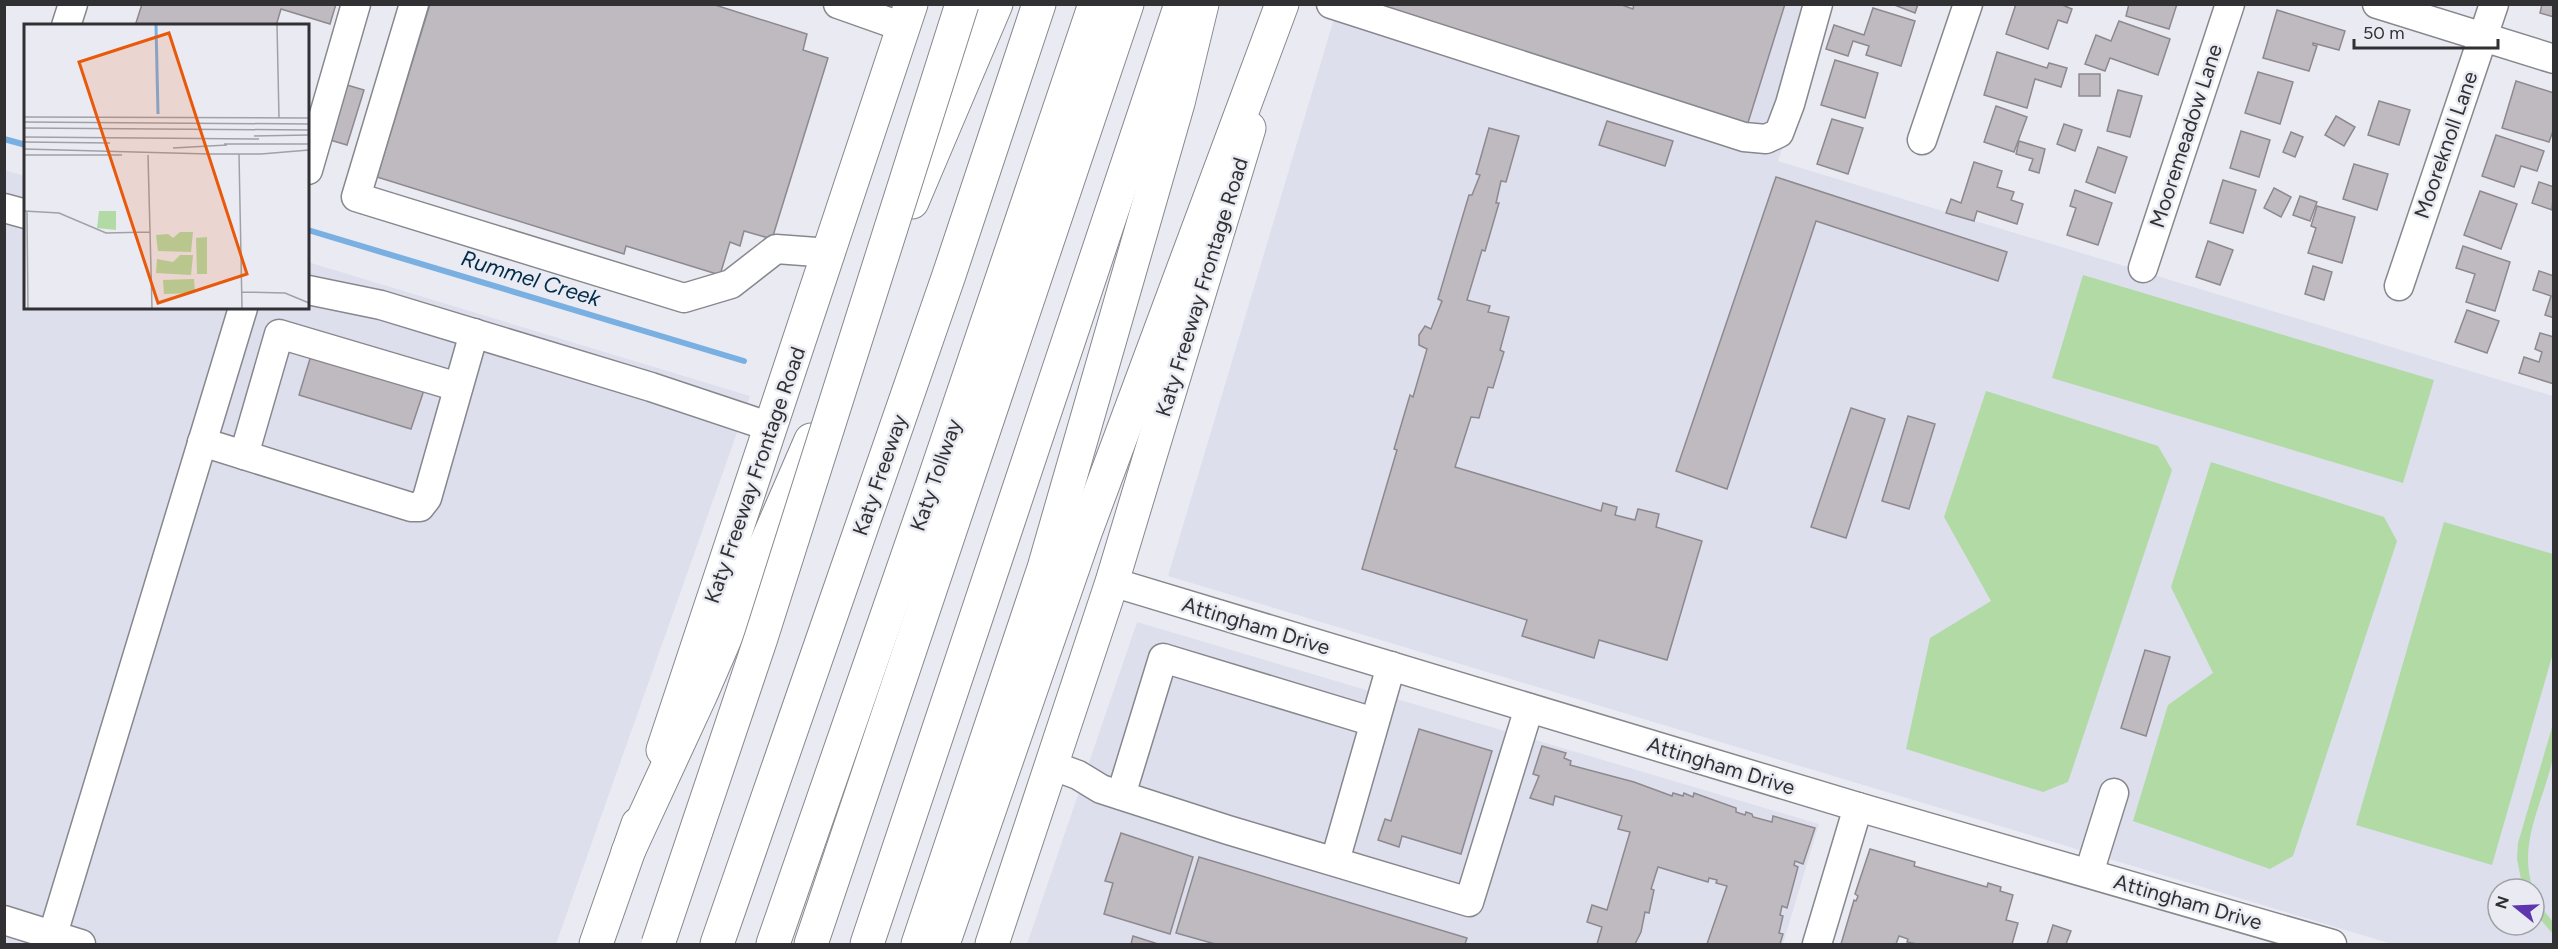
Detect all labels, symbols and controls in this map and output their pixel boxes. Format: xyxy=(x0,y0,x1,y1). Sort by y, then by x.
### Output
scale bar xyxy=(2354,12,2498,50)
text: 50 m xyxy=(2363,22,2405,44)
inset map xyxy=(24,24,309,309)
street label: Mooremeadow Lane xyxy=(2144,41,2227,231)
street label: Mooreknoll Lane xyxy=(2409,68,2482,222)
street label: Katy Freeway Frontage Road xyxy=(1150,154,1253,419)
water label: Rummel Creek xyxy=(458,245,605,313)
street label: Katy Freeway Frontage Road xyxy=(699,343,810,606)
street label: Katy Freeway xyxy=(847,411,912,539)
street label: Katy Tollway xyxy=(905,415,966,534)
street label: Attingham Drive xyxy=(1179,591,1333,660)
street label: Attingham Drive xyxy=(1644,731,1798,800)
street label: Attingham Drive xyxy=(2111,868,2265,935)
north arrow xyxy=(2486,877,2546,937)
text: N xyxy=(2491,894,2513,911)

